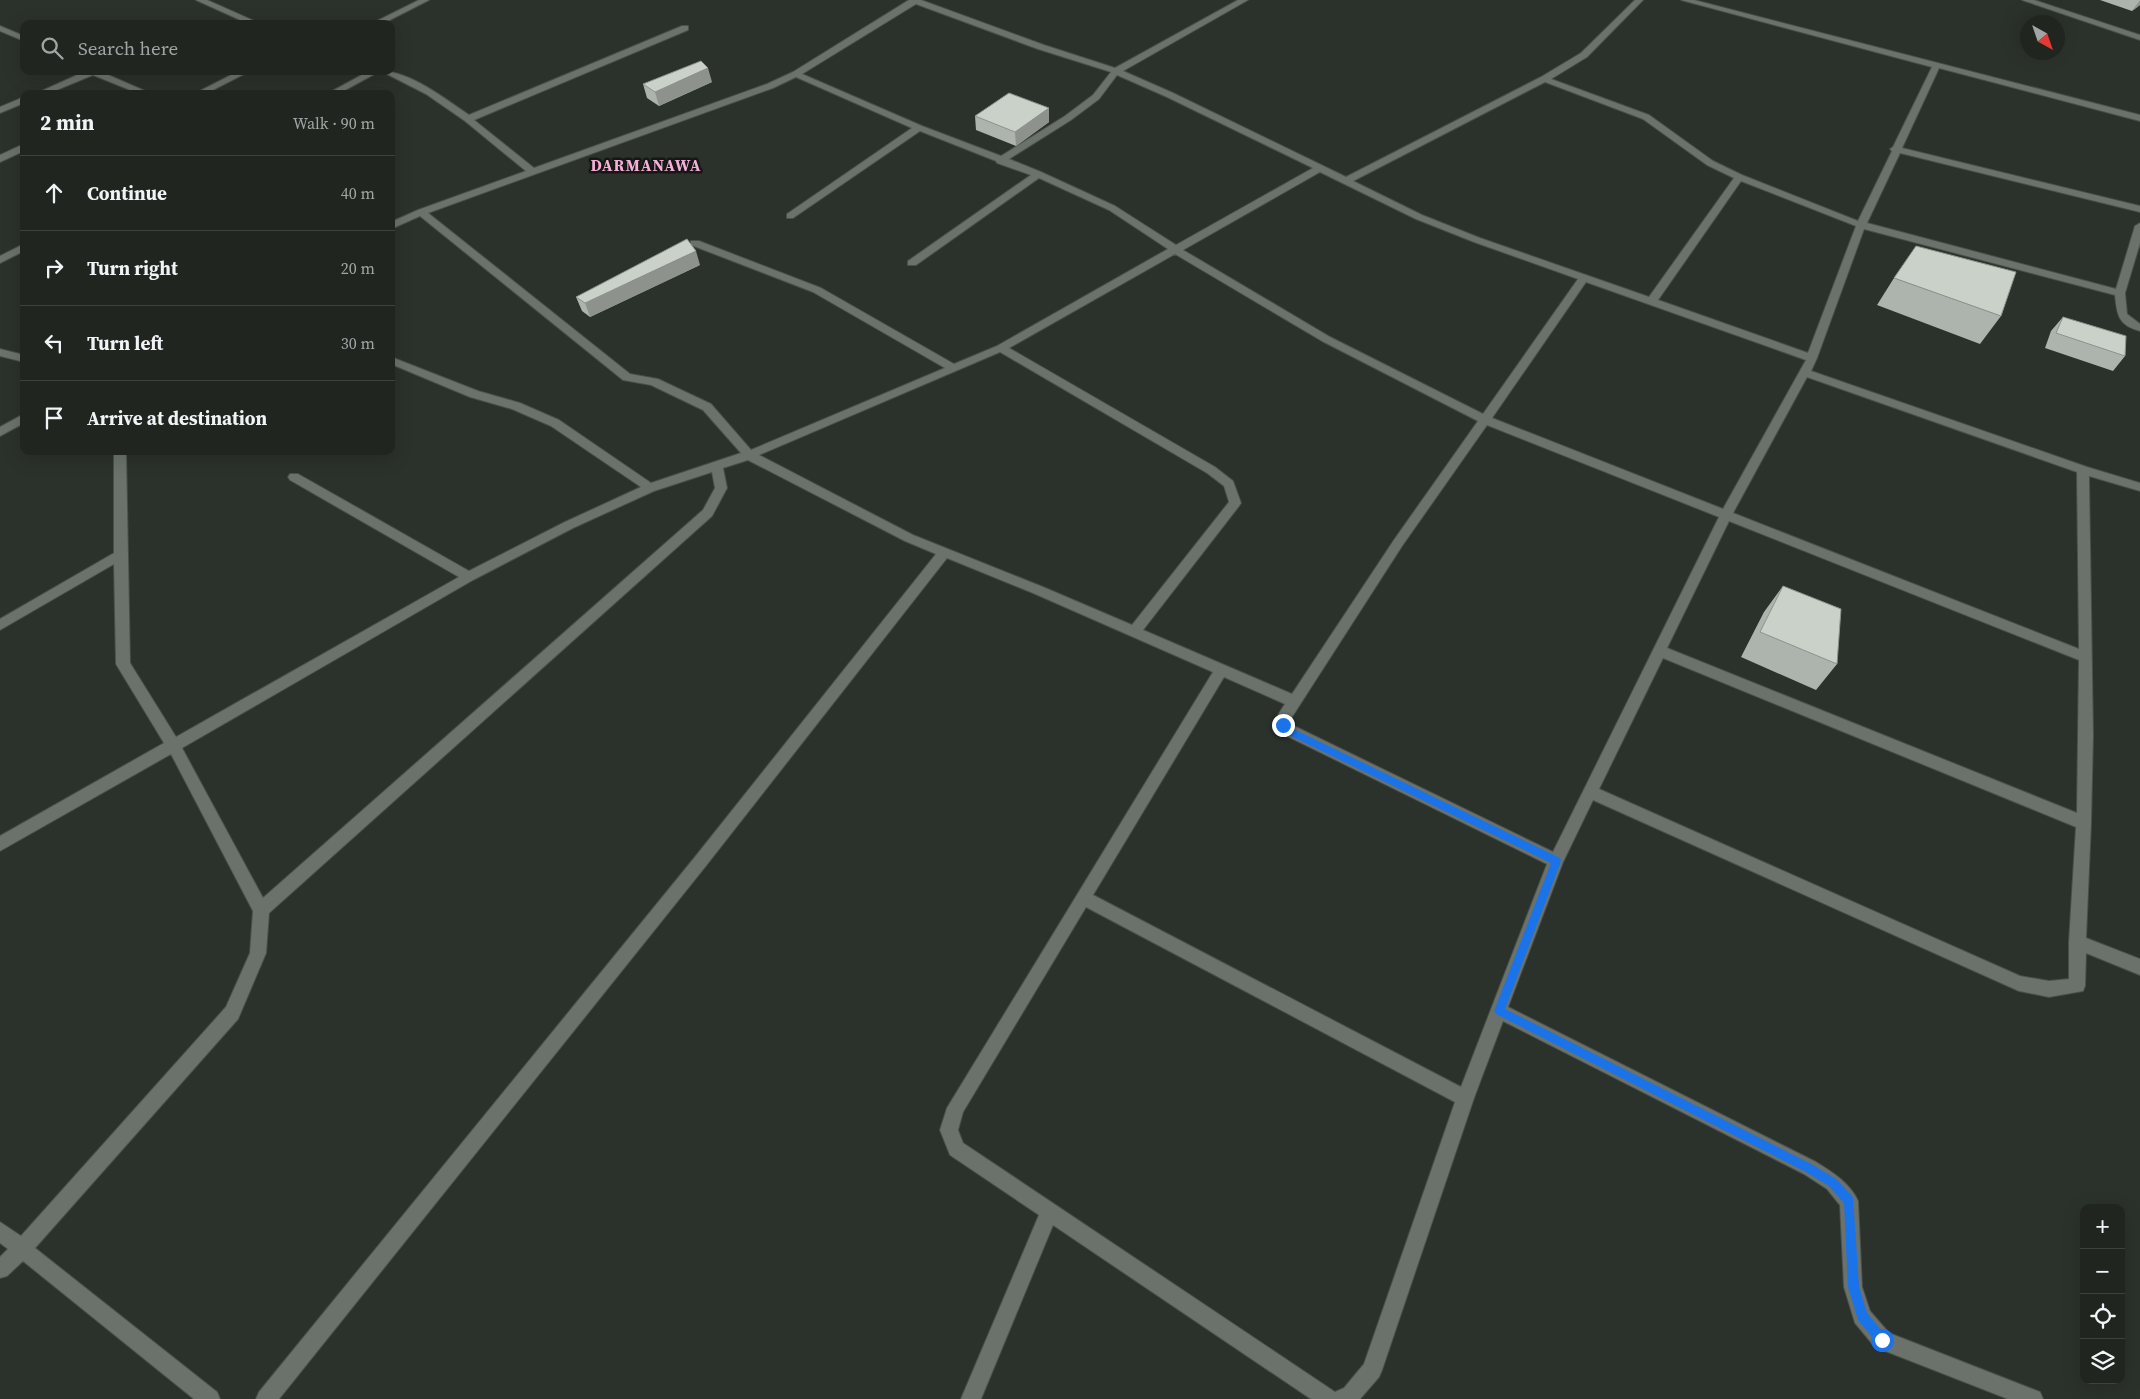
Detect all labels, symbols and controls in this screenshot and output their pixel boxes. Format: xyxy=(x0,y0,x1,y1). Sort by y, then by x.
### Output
north arrow xyxy=(2020,15,2065,60)
search box xyxy=(20,20,395,75)
icon: search xyxy=(38,34,66,62)
text: Search here xyxy=(78,35,178,61)
text: 2 min xyxy=(40,108,95,137)
text: Walk · 90 m xyxy=(293,112,375,134)
district label: DARMANAWA xyxy=(590,154,702,176)
icon: ahead xyxy=(40,179,68,207)
text: Continue xyxy=(87,180,167,206)
text: 40 m xyxy=(341,182,375,204)
icon: right xyxy=(40,254,68,282)
text: Turn right xyxy=(87,255,178,281)
text: 20 m xyxy=(341,257,375,279)
icon: left xyxy=(40,329,68,357)
text: Turn left xyxy=(87,330,163,356)
text: 30 m xyxy=(341,332,375,354)
icon: arrive xyxy=(40,404,68,432)
text: Arrive at destination xyxy=(87,405,267,431)
route end xyxy=(1272,714,1295,737)
map controls xyxy=(2080,1204,2125,1384)
button: + xyxy=(2080,1204,2125,1249)
button: − xyxy=(2080,1249,2125,1294)
button: locate xyxy=(2080,1294,2125,1339)
route start xyxy=(1871,1329,1894,1352)
button: layers xyxy=(2080,1339,2125,1384)

